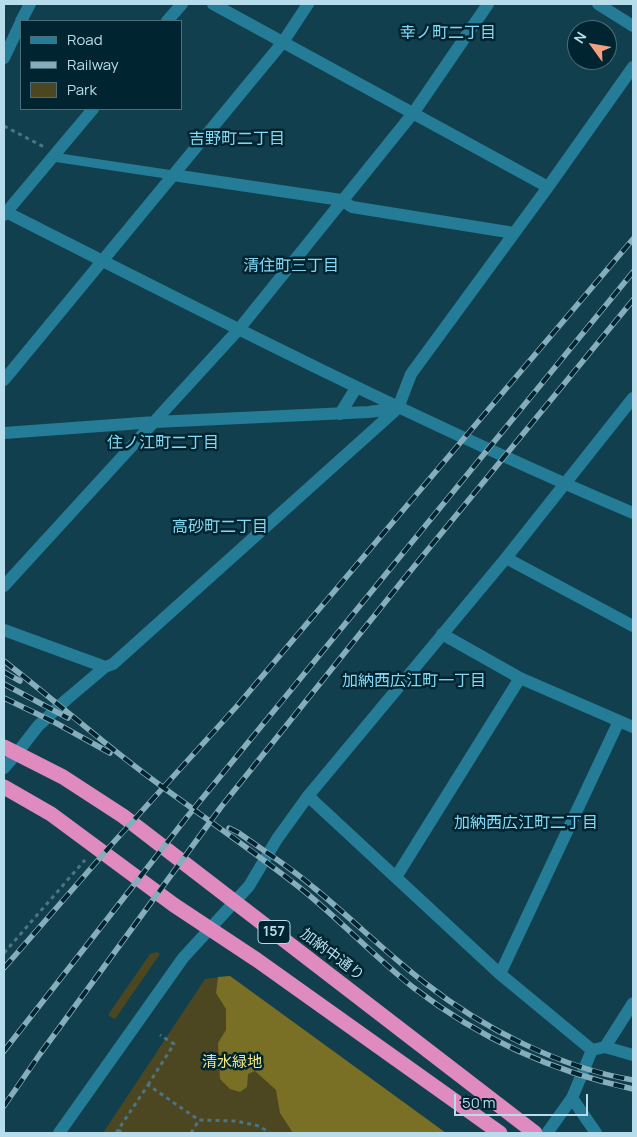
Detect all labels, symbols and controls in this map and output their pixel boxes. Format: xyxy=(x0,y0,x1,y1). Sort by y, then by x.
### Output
legend xyxy=(20,20,182,110)
north arrow xyxy=(567,20,617,70)
district label: 幸ノ町二丁目 xyxy=(400,24,496,44)
text: N xyxy=(569,28,590,47)
text: Road xyxy=(67,29,103,50)
text: Railway xyxy=(67,54,119,75)
text: Park xyxy=(67,79,97,100)
district label: 吉野町二丁目 xyxy=(189,130,285,150)
district label: 清住町三丁目 xyxy=(243,257,339,277)
district label: 住ノ江町二丁目 xyxy=(107,434,219,454)
district label: 高砂町二丁目 xyxy=(172,518,268,538)
district label: 加納西広江町一丁目 xyxy=(342,672,486,692)
district label: 加納西広江町二丁目 xyxy=(454,814,598,834)
road number: 157 xyxy=(258,920,290,944)
street label: 加納中通り xyxy=(297,925,367,985)
park label: 清水緑地 xyxy=(202,1054,262,1072)
scale bar xyxy=(457,1084,591,1116)
text: 50 m xyxy=(462,1092,496,1113)

